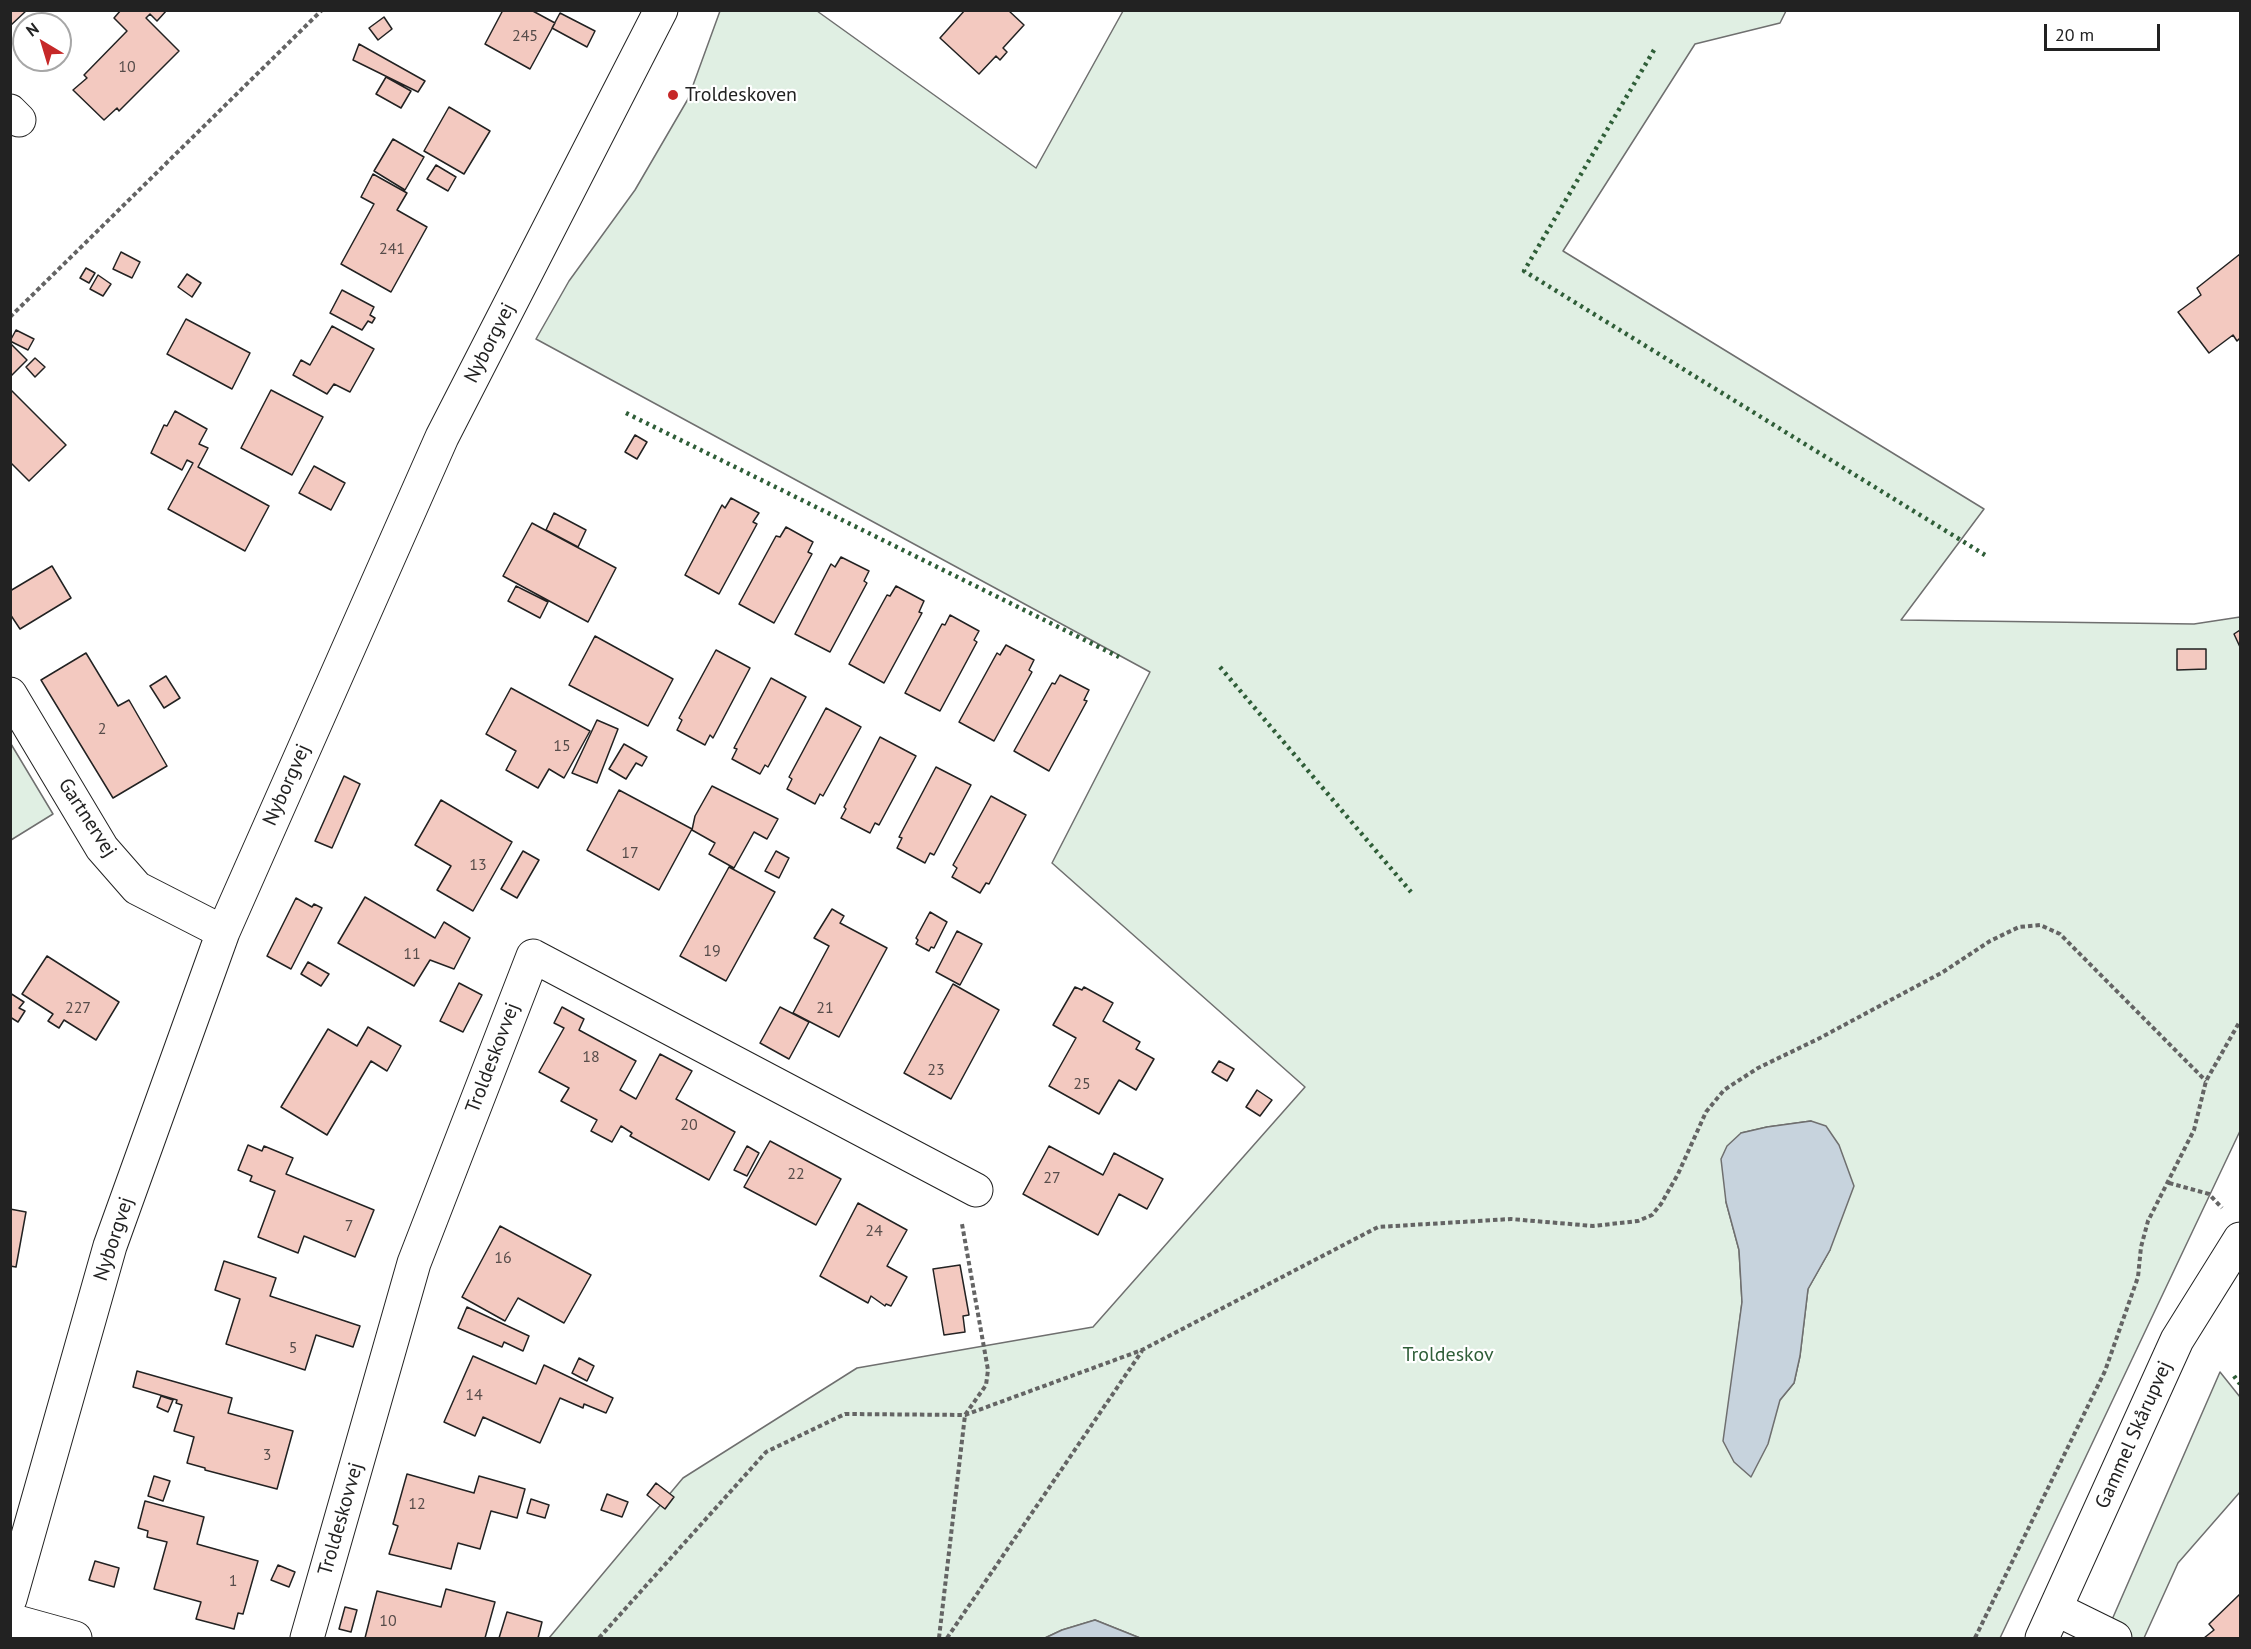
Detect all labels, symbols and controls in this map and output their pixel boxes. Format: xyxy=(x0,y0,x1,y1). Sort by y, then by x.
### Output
north arrow xyxy=(12,12,72,72)
scale bar xyxy=(2047,12,2162,50)
text: N xyxy=(22,18,42,41)
text: 20 m xyxy=(2055,23,2094,46)
house number: 245 xyxy=(512,26,538,46)
house number: 10 xyxy=(118,57,136,77)
place label: Troldeskoven xyxy=(685,83,797,107)
marker: Troldeskoven xyxy=(666,88,680,102)
house number: 241 xyxy=(379,239,405,259)
street label: Nyborgvej xyxy=(460,299,520,387)
house number: 2 xyxy=(98,719,106,739)
house number: 15 xyxy=(553,736,571,756)
street label: Nyborgvej xyxy=(258,740,316,830)
street label: Gartnervej xyxy=(53,774,121,862)
house number: 17 xyxy=(621,843,639,863)
house number: 13 xyxy=(469,855,487,875)
house number: 19 xyxy=(703,941,721,961)
house number: 11 xyxy=(403,944,421,964)
house number: 227 xyxy=(65,998,91,1018)
house number: 21 xyxy=(816,998,834,1018)
street label: Troldeskovvej xyxy=(461,999,525,1117)
house number: 18 xyxy=(582,1047,600,1067)
house number: 23 xyxy=(927,1060,945,1080)
house number: 25 xyxy=(1073,1074,1091,1094)
house number: 20 xyxy=(680,1115,698,1135)
house number: 22 xyxy=(787,1164,805,1184)
house number: 27 xyxy=(1043,1168,1061,1188)
street label: Nyborgvej xyxy=(89,1194,139,1284)
house number: 7 xyxy=(345,1216,353,1236)
house number: 24 xyxy=(865,1221,883,1241)
house number: 16 xyxy=(494,1248,512,1268)
house number: 5 xyxy=(289,1338,297,1358)
park label: Troldeskov xyxy=(1402,1343,1494,1367)
street label: Gammel Skårupvej xyxy=(2091,1357,2177,1513)
house number: 14 xyxy=(465,1385,483,1405)
house number: 3 xyxy=(263,1445,271,1465)
street label: Troldeskovvej xyxy=(313,1460,369,1578)
house number: 12 xyxy=(408,1494,426,1514)
house number: 1 xyxy=(229,1571,237,1591)
house number: 10 xyxy=(379,1611,397,1631)

